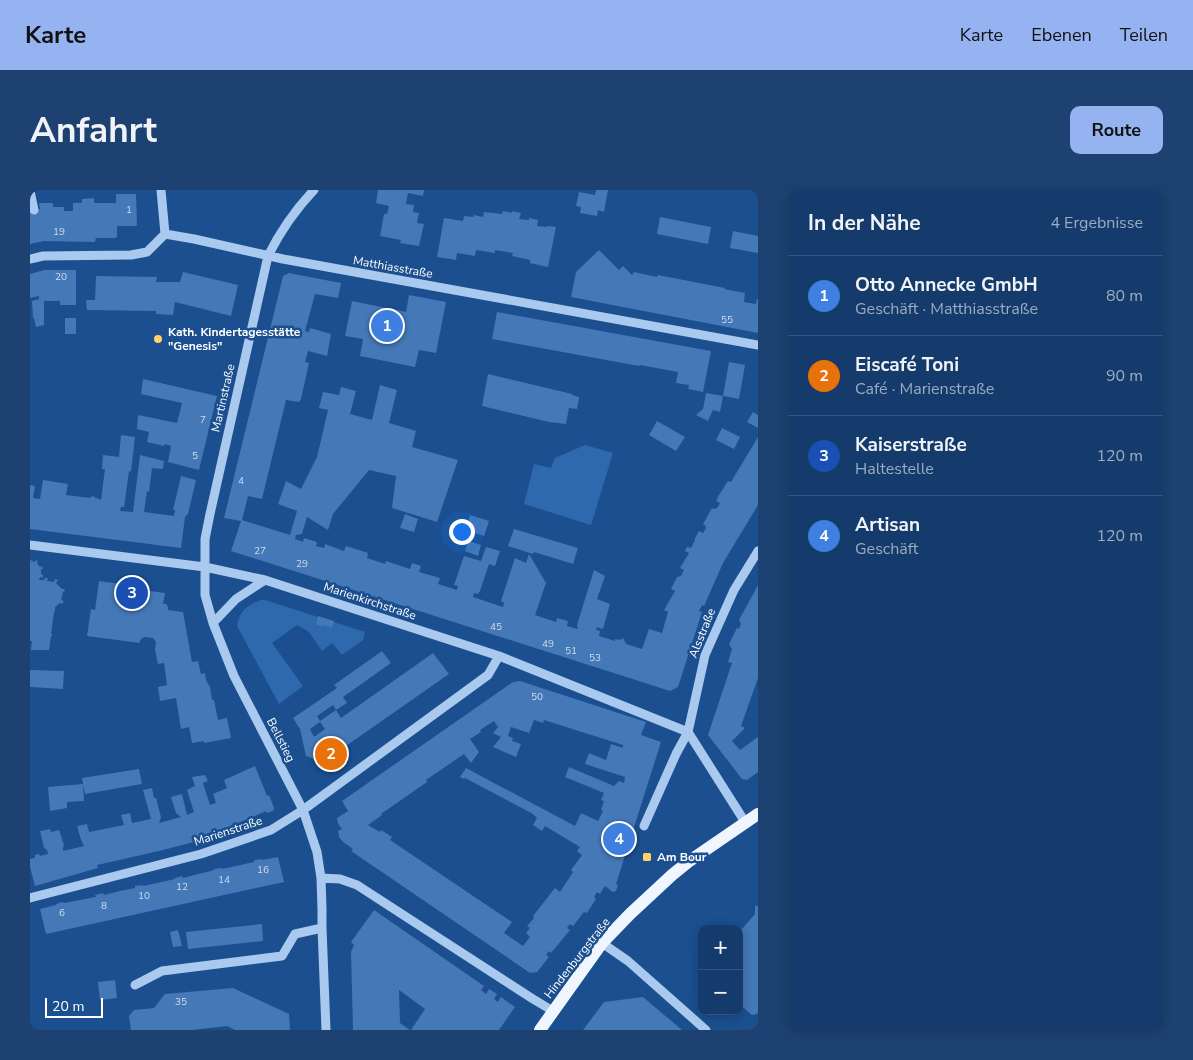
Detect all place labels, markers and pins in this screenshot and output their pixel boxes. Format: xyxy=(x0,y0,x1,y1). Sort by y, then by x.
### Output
pin: 1 xyxy=(371,307,403,345)
place label: Kath. Kindertagesstätte "Genesis" xyxy=(168,324,301,354)
marker: Kath. Kindertagesstätte "Genesis" xyxy=(152,333,164,345)
pin: 3 xyxy=(116,574,148,612)
pin: 2 xyxy=(315,735,347,773)
pin: 4 xyxy=(603,820,635,858)
place label: Am Bour xyxy=(657,849,707,865)
marker: Am Bour xyxy=(641,851,653,863)

